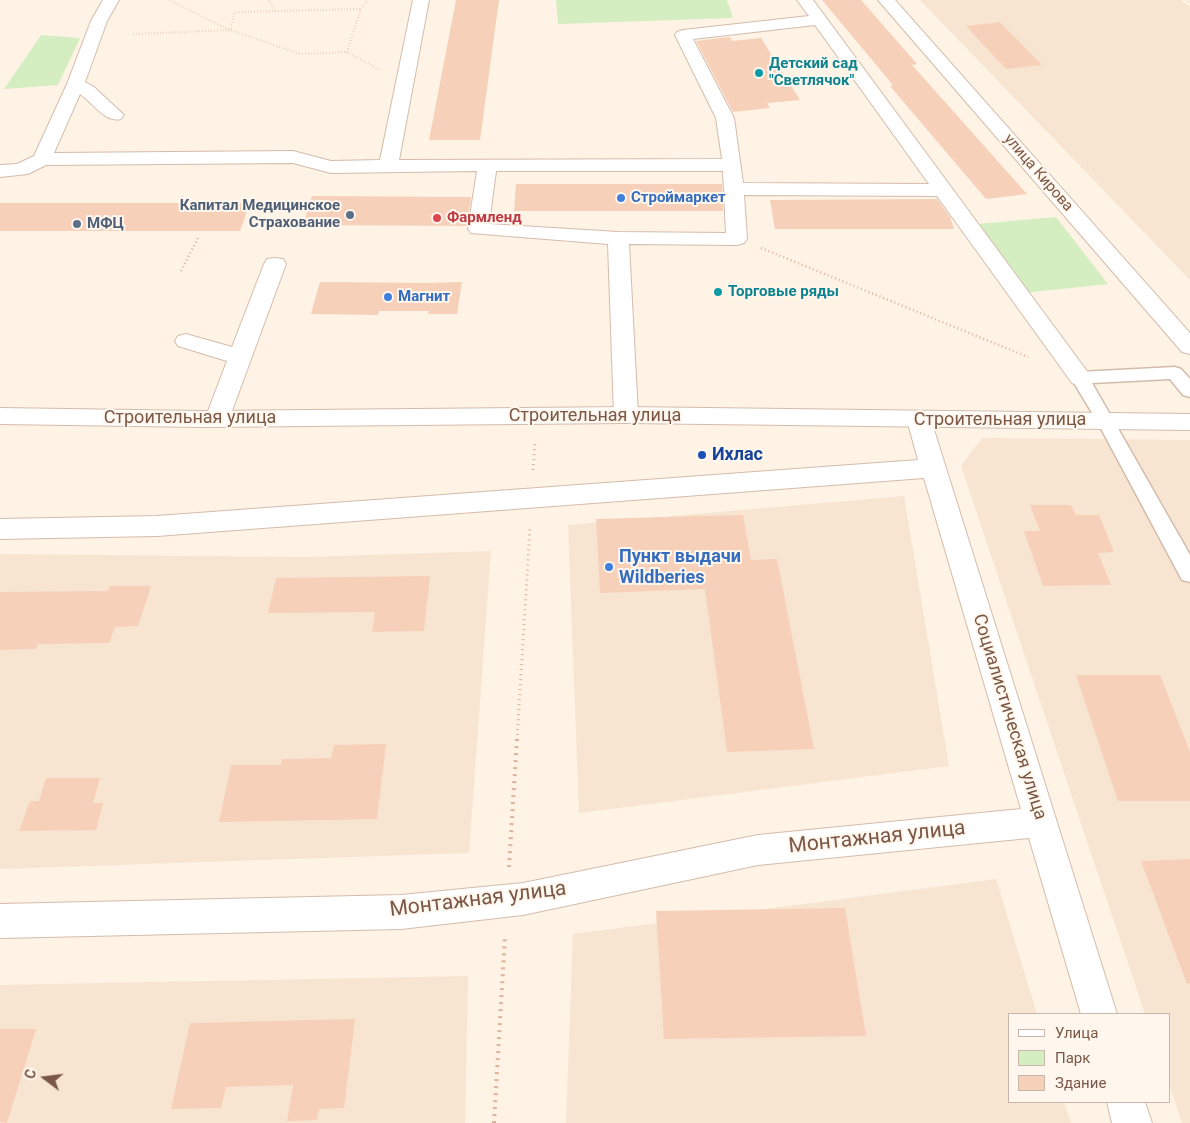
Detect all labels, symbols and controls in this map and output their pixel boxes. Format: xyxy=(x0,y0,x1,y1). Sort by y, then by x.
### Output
place label: Детский сад "Светлячок" xyxy=(769,55,858,90)
marker: Детский сад "Светлячок" xyxy=(753,67,765,79)
street label: улица Кирова xyxy=(999,131,1077,215)
place label: Строймаркет xyxy=(631,189,726,207)
marker: Строймаркет xyxy=(615,192,627,204)
place label: Капитал Медицинское Страхование xyxy=(180,197,340,232)
marker: Капитал Медицинское Страхование xyxy=(344,209,356,221)
place label: Фармленд xyxy=(447,209,522,227)
marker: Фармленд xyxy=(431,212,443,224)
place label: МФЦ xyxy=(87,215,124,233)
marker: МФЦ xyxy=(71,218,83,230)
place label: Торговые ряды xyxy=(728,283,839,301)
marker: Торговые ряды xyxy=(712,286,724,298)
place label: Магнит xyxy=(398,288,450,306)
marker: Магнит xyxy=(382,291,394,303)
street label: Строительная улица xyxy=(509,405,681,427)
street label: Строительная улица xyxy=(104,407,276,429)
street label: Строительная улица xyxy=(914,409,1086,431)
place label: Ихлас xyxy=(712,444,763,466)
marker: Ихлас xyxy=(696,449,708,461)
place label: Пункт выдачи Wildberies xyxy=(619,546,741,588)
marker: Пункт выдачи Wildberies xyxy=(603,561,615,573)
street label: Социалистическая улица xyxy=(967,611,1051,823)
street label: Монтажная улица xyxy=(787,816,967,860)
street label: Монтажная улица xyxy=(388,877,568,923)
legend xyxy=(1008,1013,1170,1103)
text: Улица xyxy=(1055,1024,1098,1042)
text: Парк xyxy=(1055,1049,1090,1067)
north arrow xyxy=(20,1053,70,1103)
text: С xyxy=(22,1068,39,1081)
text: Здание xyxy=(1055,1074,1106,1092)

